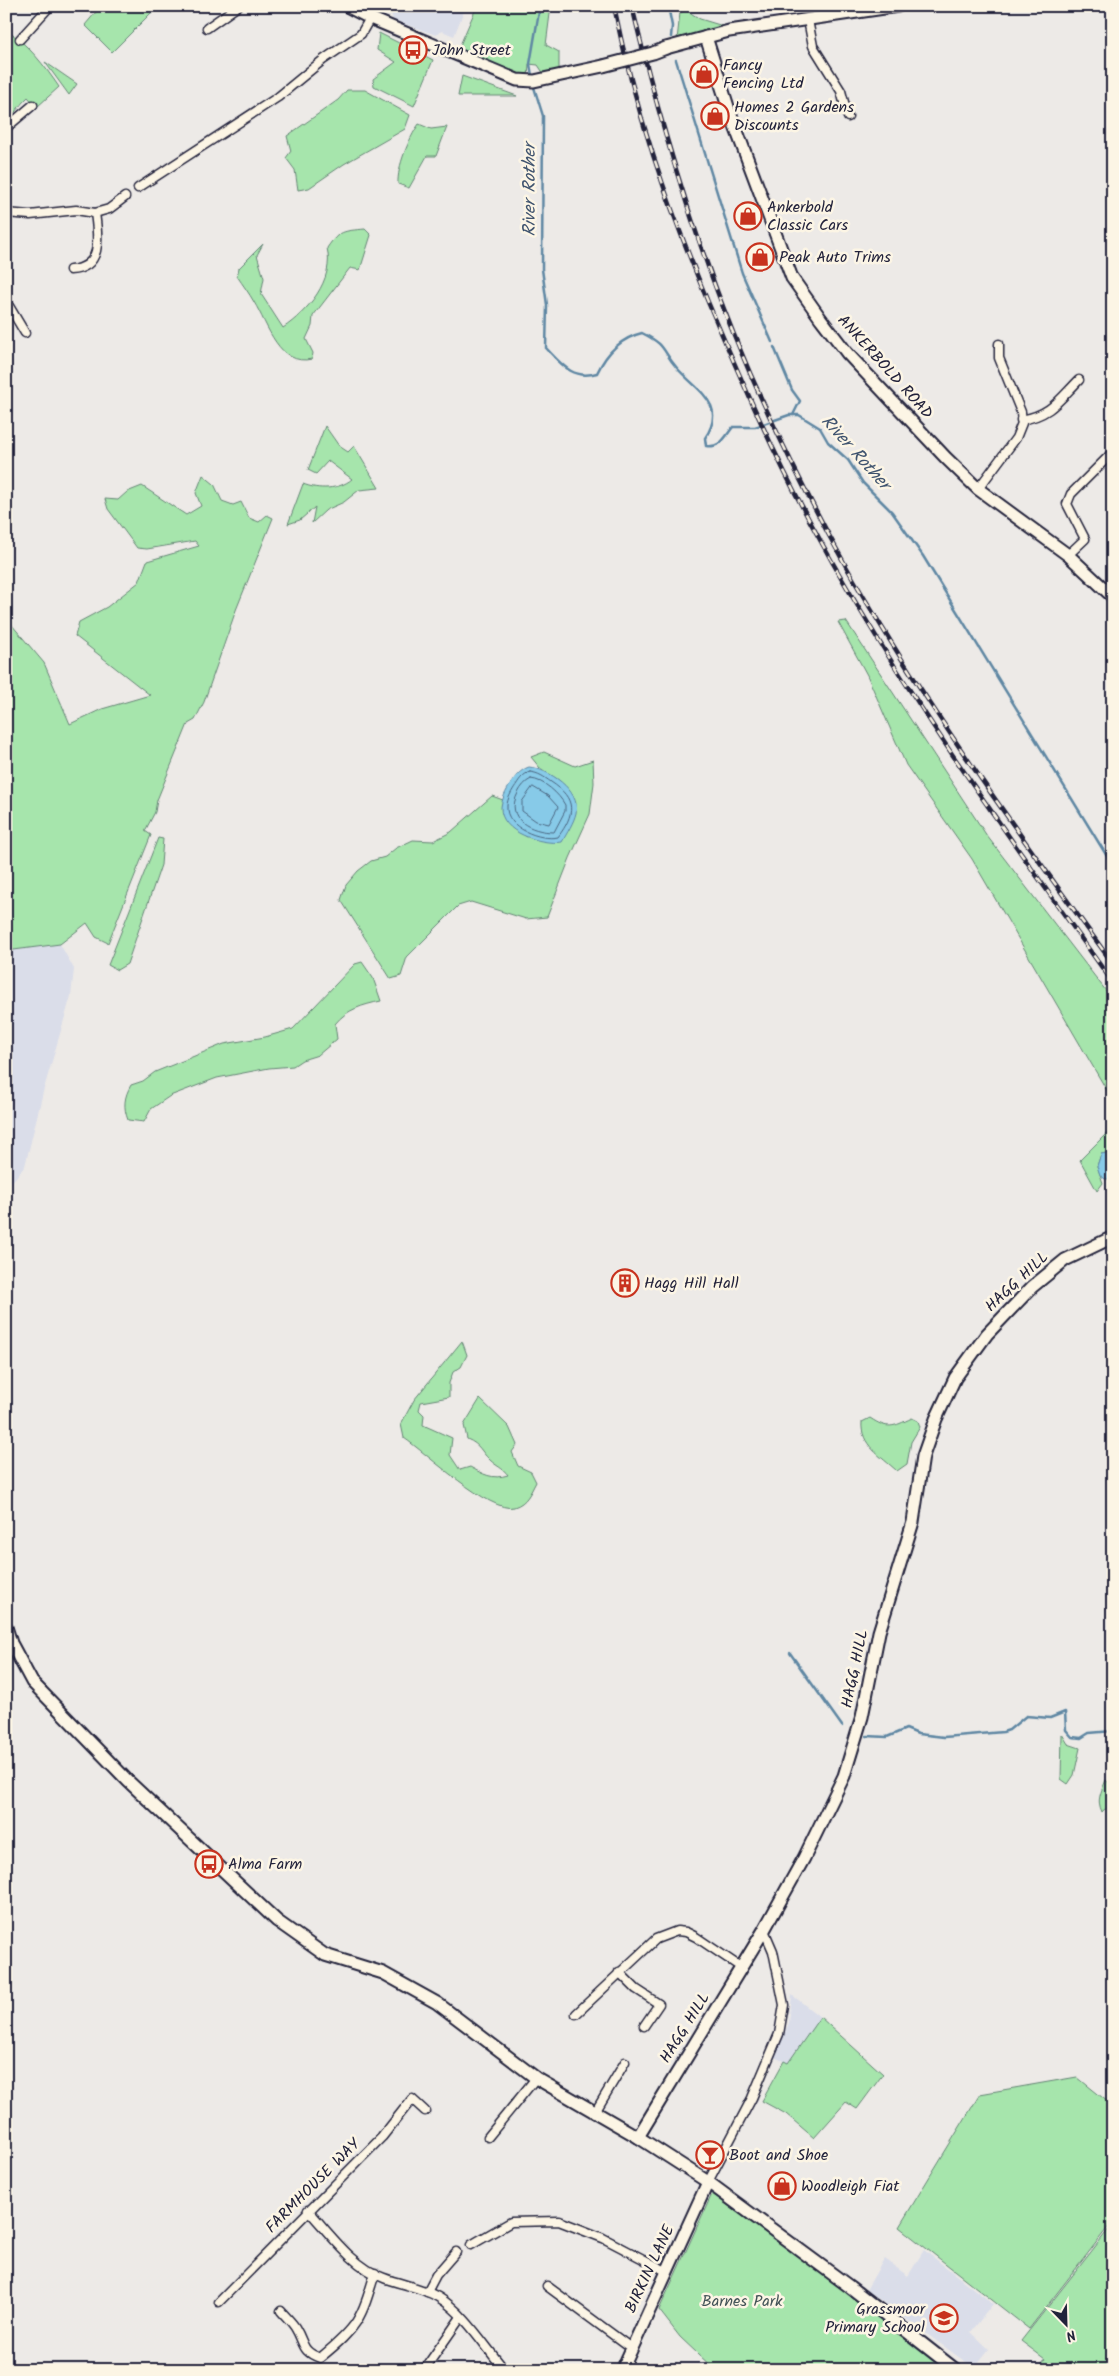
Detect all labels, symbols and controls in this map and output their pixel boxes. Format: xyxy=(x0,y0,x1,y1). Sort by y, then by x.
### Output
bus stop icon: John Street xyxy=(398,35,428,65)
place label: John Street xyxy=(432,38,512,63)
place label: Fancy Fencing Ltd xyxy=(723,53,804,96)
shop icon: Fancy Fencing Ltd xyxy=(689,59,719,89)
place label: Homes 2 Gardens Discounts xyxy=(734,95,854,138)
shop icon: Homes 2 Gardens Discounts xyxy=(700,101,730,131)
water label: River Rother xyxy=(516,139,545,237)
place label: Ankerbold Classic Cars xyxy=(767,195,848,238)
shop icon: Ankerbold Classic Cars xyxy=(733,201,763,231)
shop icon: Peak Auto Trims xyxy=(745,242,775,272)
place label: Peak Auto Trims xyxy=(779,245,891,270)
street label: ANKERBOLD ROAD xyxy=(831,309,939,425)
water label: River Rother xyxy=(813,409,900,500)
street label: HAGG HILL xyxy=(979,1246,1055,1318)
building icon: Hagg Hill Hall xyxy=(610,1268,640,1298)
place label: Hagg Hill Hall xyxy=(644,1271,739,1296)
street label: HAGG HILL xyxy=(835,1627,875,1711)
bus stop icon: Alma Farm xyxy=(194,1849,224,1879)
place label: Alma Farm xyxy=(228,1852,302,1877)
street label: HAGG HILL xyxy=(653,1988,717,2068)
street label: FARMHOUSE WAY xyxy=(260,2132,367,2239)
bar icon: Boot and Shoe xyxy=(695,2140,725,2170)
place label: Boot and Shoe xyxy=(729,2143,828,2168)
shop icon: Woodleigh Fiat xyxy=(767,2171,797,2201)
place label: Woodleigh Fiat xyxy=(801,2174,900,2199)
street label: BIRKIN LANE xyxy=(619,2220,682,2317)
park label: Barnes Park xyxy=(702,2289,783,2314)
place label: Grassmoor Primary School xyxy=(825,2297,927,2340)
north arrow xyxy=(1042,2298,1092,2348)
school or university icon: Grassmoor Primary School xyxy=(929,2303,959,2333)
text: N xyxy=(1062,2323,1079,2347)

